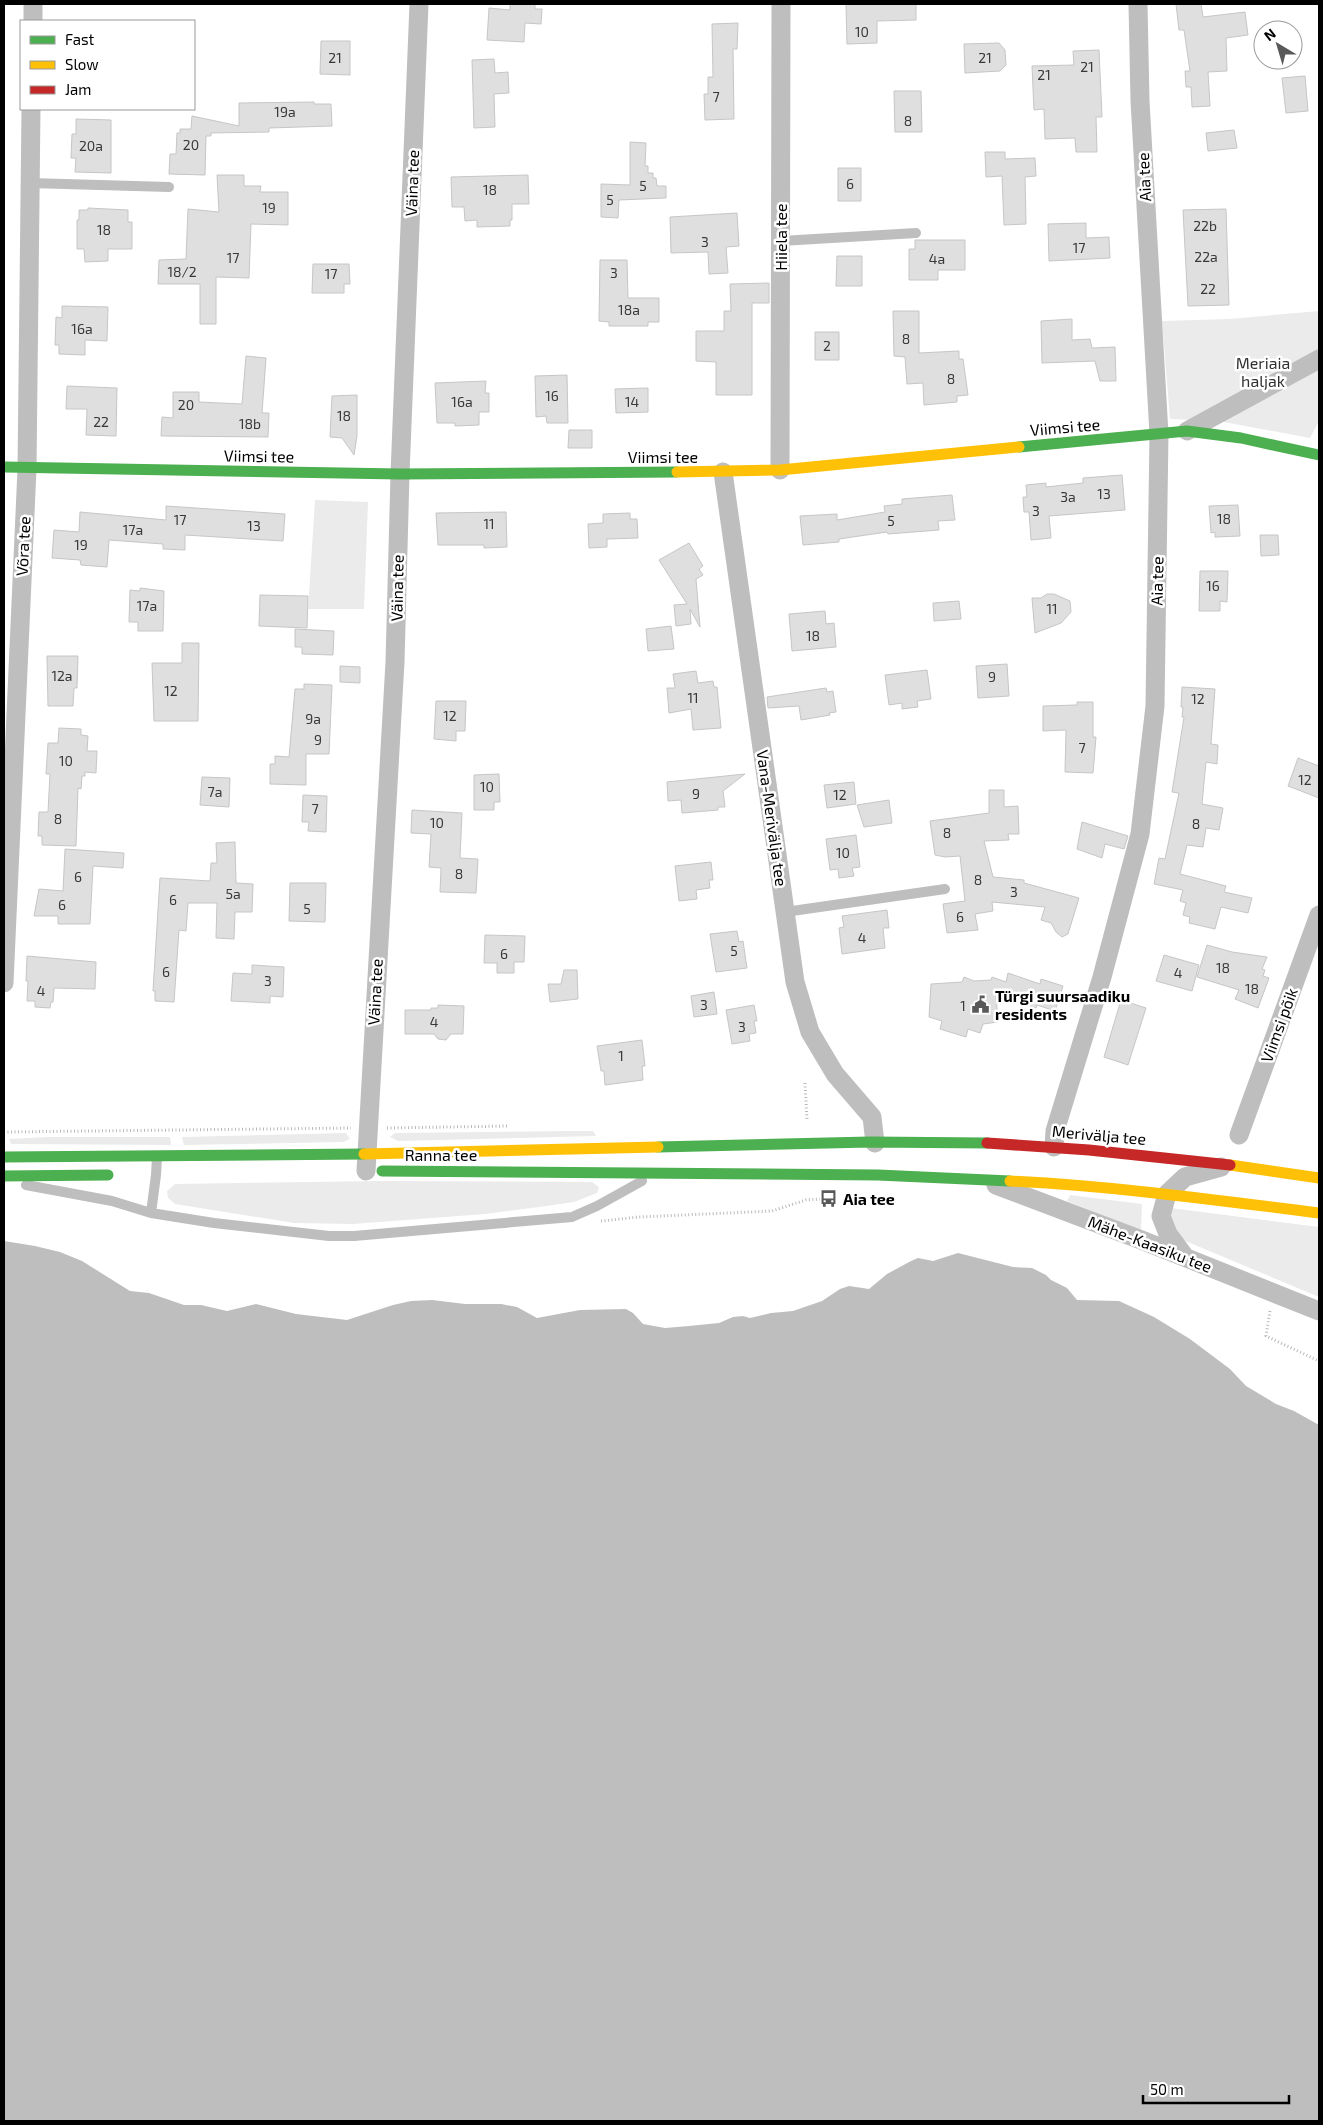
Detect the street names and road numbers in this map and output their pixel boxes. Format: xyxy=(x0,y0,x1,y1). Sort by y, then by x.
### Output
street label: Väina tee xyxy=(401,149,422,217)
street label: Aia tee xyxy=(1133,152,1154,202)
street label: Hiiela tee xyxy=(771,203,790,271)
street label: Viimsi tee xyxy=(1029,414,1101,439)
street label: Viimsi tee xyxy=(224,445,294,466)
street label: Viimsi tee xyxy=(628,447,698,466)
street label: Võra tee xyxy=(11,516,34,576)
street label: Väina tee xyxy=(386,554,407,622)
street label: Aia tee xyxy=(1147,556,1166,606)
street label: Vana-Merivälja tee xyxy=(753,748,791,888)
street label: Väina tee xyxy=(363,958,386,1026)
street label: Viimsi põik xyxy=(1256,985,1301,1065)
street label: Merivälja tee xyxy=(1051,1121,1147,1149)
street label: Ranna tee xyxy=(405,1145,477,1164)
street label: Mähe-Kaasiku tee xyxy=(1086,1211,1215,1276)

